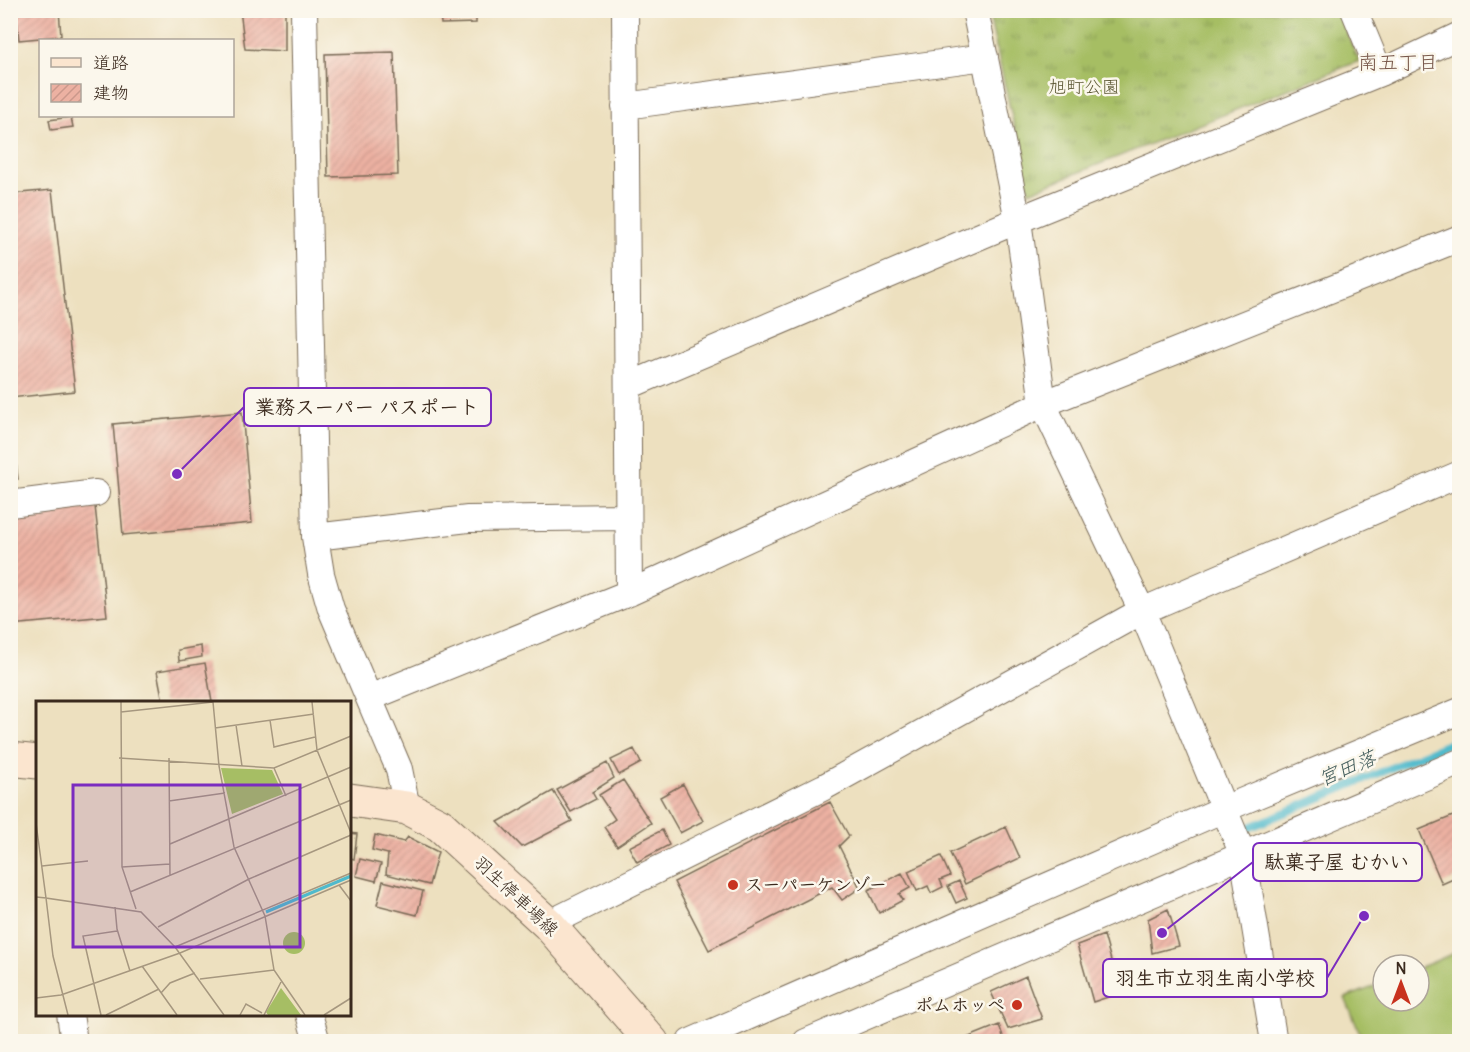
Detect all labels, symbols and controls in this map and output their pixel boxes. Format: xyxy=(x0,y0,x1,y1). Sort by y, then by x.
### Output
legend xyxy=(39,39,234,117)
district label: 南五丁目 xyxy=(1358,49,1438,74)
text: 道路 xyxy=(93,51,129,74)
park label: 旭町公園 xyxy=(1048,75,1120,98)
text: 建物 xyxy=(93,81,129,104)
callout: 業務スーパー パスポート xyxy=(244,388,491,426)
text: 業務スーパー パスポート xyxy=(255,394,479,419)
inset map xyxy=(36,701,351,1016)
water label: 宮田落 xyxy=(1314,744,1381,791)
callout: 駄菓子屋 むかい xyxy=(1253,843,1422,881)
text: 駄菓子屋 むかい xyxy=(1265,849,1409,874)
street label: 羽生停車場線 xyxy=(469,850,564,941)
place label: スーパーケンゾー xyxy=(745,873,887,896)
marker: スーパーケンゾー xyxy=(726,878,740,892)
north arrow xyxy=(1371,953,1431,1013)
text: N xyxy=(1395,958,1407,978)
callout: 羽生市立羽生南小学校 xyxy=(1103,959,1327,997)
text: 羽生市立羽生南小学校 xyxy=(1115,965,1315,990)
place label: ポムホッペ xyxy=(915,993,1005,1016)
marker: ポムホッペ xyxy=(1010,998,1024,1012)

